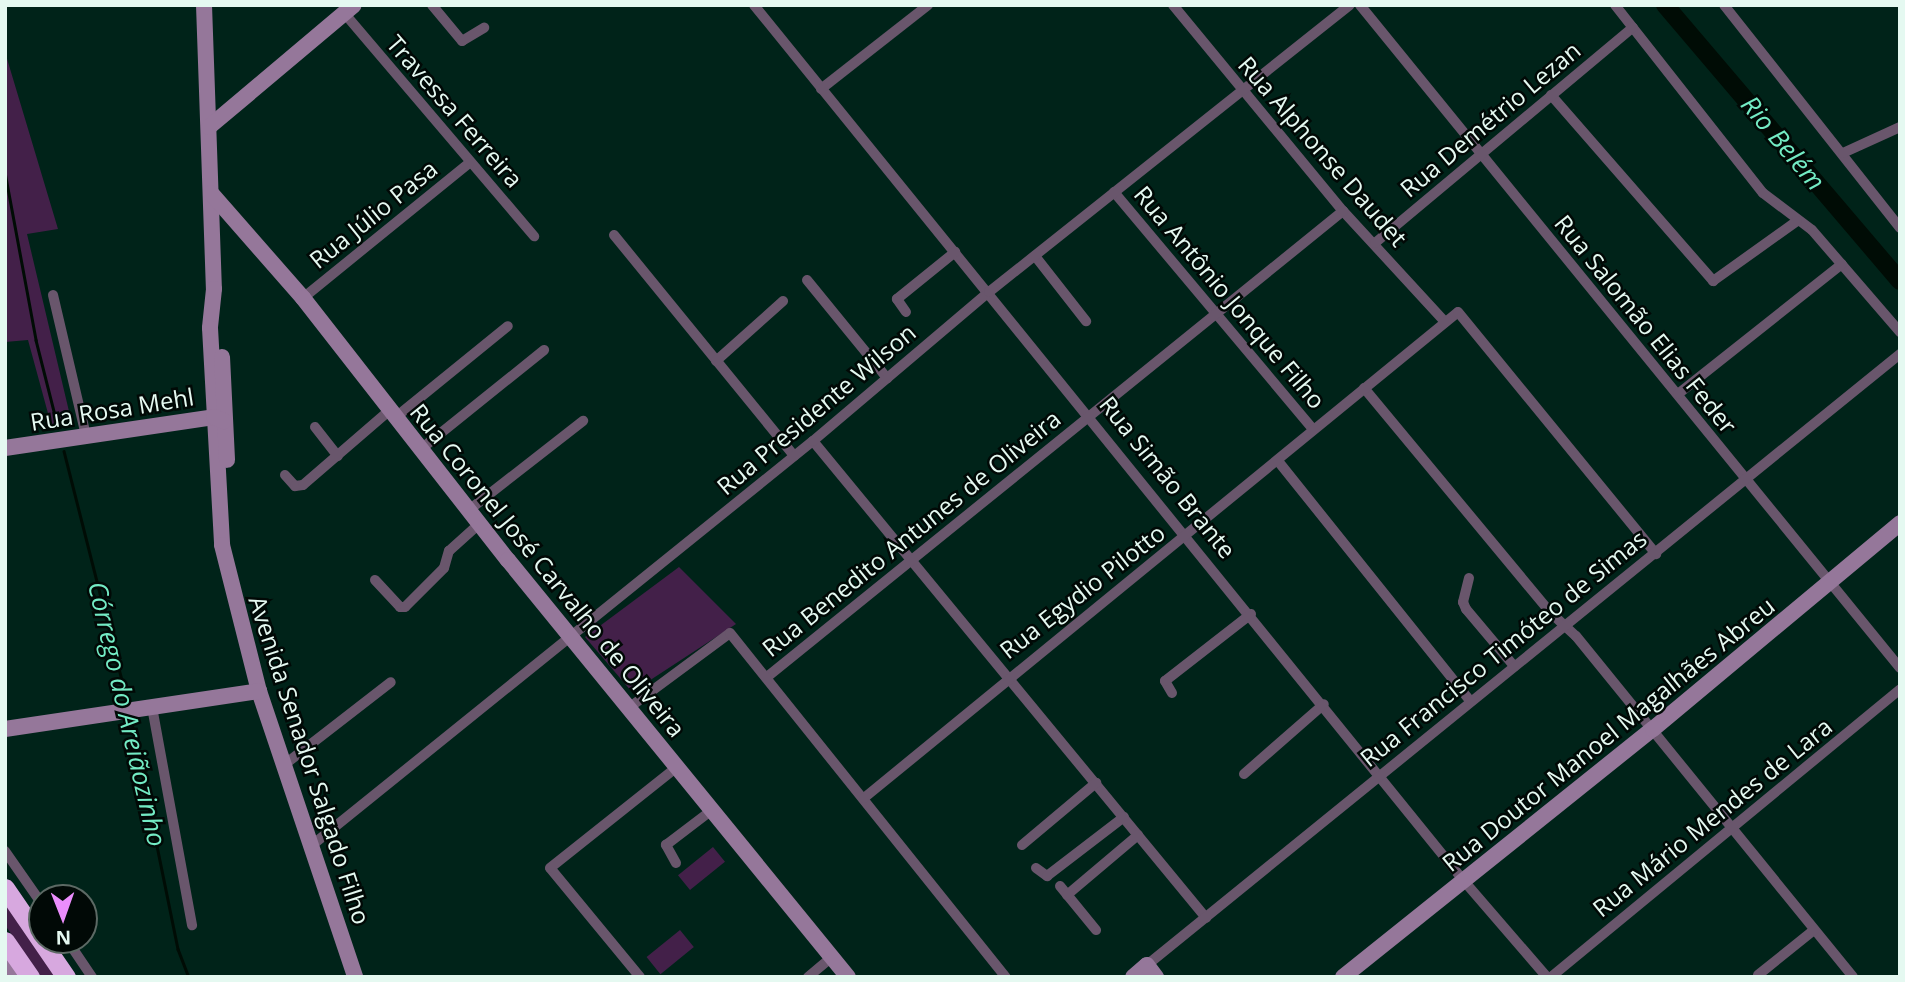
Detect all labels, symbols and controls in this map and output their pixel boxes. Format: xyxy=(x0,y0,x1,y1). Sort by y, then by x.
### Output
street label: Travessa Ferreira xyxy=(381,29,529,193)
street label: Rua Demétrio Lezan xyxy=(1394,35,1586,203)
street label: Rua Alphonse Daudet xyxy=(1233,50,1413,252)
water label: Rio Belém xyxy=(1735,89,1831,197)
street label: Rua Júlio Pasa xyxy=(303,154,443,274)
street label: Rua Antônio Jonque Filho xyxy=(1128,180,1332,414)
street label: Rua Salomão Elias Feder xyxy=(1549,209,1743,439)
street label: Rua Presidente Wilson xyxy=(711,318,921,500)
street label: Rua Rosa Mehl xyxy=(28,382,196,436)
street label: Rua Simão Brante xyxy=(1094,390,1242,564)
street label: Rua Coronel José Carvalho de Oliveira xyxy=(405,398,691,742)
street label: Rua Benedito Antunes de Oliveira xyxy=(756,404,1066,662)
street label: Rua Egydio Pilotto xyxy=(994,518,1170,664)
street label: Rua Francisco Timóteo de Simas xyxy=(1354,524,1652,772)
water label: Córrego do Areiãozinho xyxy=(81,578,173,850)
street label: Rua Doutor Manoel Magalhães Abreu xyxy=(1436,591,1780,877)
street label: Avenida Senador Salgado Filho xyxy=(243,592,377,928)
street label: Rua Mário Mendes de Lara xyxy=(1587,712,1837,922)
north arrow xyxy=(28,884,98,954)
text: N xyxy=(55,925,71,951)

